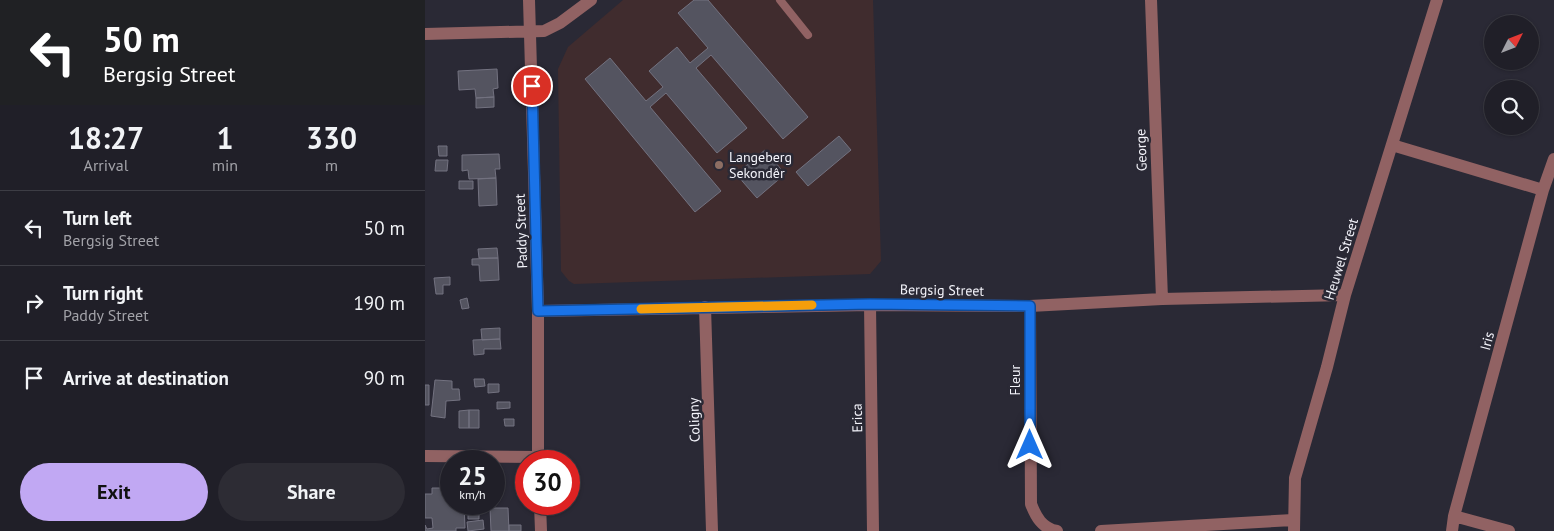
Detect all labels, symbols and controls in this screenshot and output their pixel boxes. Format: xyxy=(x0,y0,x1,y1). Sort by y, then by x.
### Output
north arrow xyxy=(1484,15,1539,70)
map controls xyxy=(1484,15,1539,135)
text: 50 m xyxy=(103,16,180,62)
icon: left xyxy=(20,20,85,85)
text: Bergsig Street xyxy=(103,60,235,88)
pin xyxy=(511,65,553,107)
icon: arrive xyxy=(518,72,546,100)
button: search xyxy=(1484,80,1539,135)
text: 18:27 xyxy=(68,118,144,157)
text: 1 xyxy=(217,118,234,157)
text: 330 xyxy=(306,118,357,157)
street label: George xyxy=(1131,128,1151,172)
place label: Langeberg Sekondêr xyxy=(729,148,792,182)
text: Arrival xyxy=(84,155,128,175)
text: min xyxy=(212,155,238,175)
text: m xyxy=(325,155,338,175)
marker: Langeberg Sekondêr xyxy=(713,159,725,171)
street label: Paddy Street xyxy=(511,193,531,269)
text: Turn left xyxy=(63,206,132,230)
icon: left xyxy=(20,214,48,242)
text: 50 m xyxy=(364,216,405,240)
street label: Heuwel Street xyxy=(1320,216,1362,302)
text: Bergsig Street xyxy=(63,230,159,250)
street label: Bergsig Street xyxy=(900,280,985,300)
text: Turn right xyxy=(63,281,143,305)
icon: right xyxy=(20,289,48,317)
text: 190 m xyxy=(353,291,405,315)
text: Paddy Street xyxy=(63,305,149,325)
street label: Iris xyxy=(1476,330,1498,352)
icon: arrive xyxy=(20,364,48,392)
street label: Fleur xyxy=(1006,364,1024,395)
text: Arrive at destination xyxy=(63,366,229,390)
text: 90 m xyxy=(364,366,405,390)
street label: Coligny xyxy=(684,397,704,443)
street label: Erica xyxy=(848,403,866,433)
position arrow xyxy=(1003,418,1055,470)
speed limit sign: 30 xyxy=(515,450,580,515)
text: 25 xyxy=(458,460,487,492)
button: Exit xyxy=(20,463,208,521)
button: Share xyxy=(218,463,405,521)
text: km/h xyxy=(459,487,486,502)

